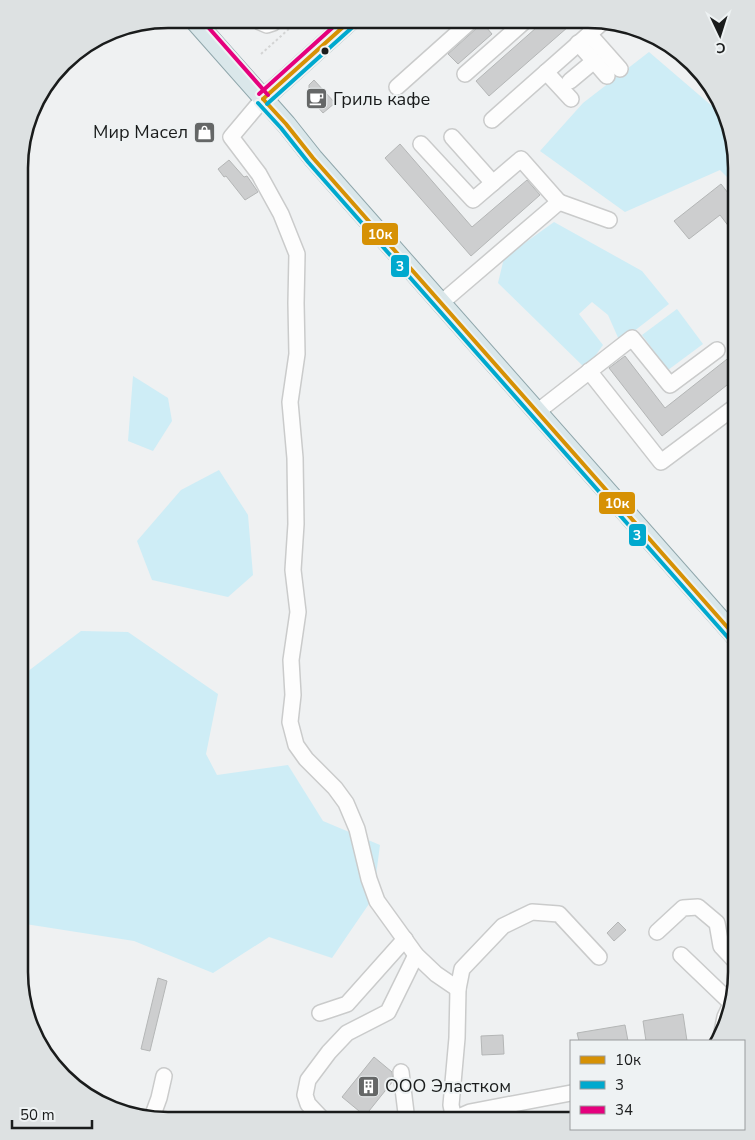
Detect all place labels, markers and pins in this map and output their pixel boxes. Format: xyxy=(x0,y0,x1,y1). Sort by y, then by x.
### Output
unlabelled marker xyxy=(320,46,330,56)
cafe icon: Гриль кафе xyxy=(305,87,329,111)
place label: Гриль кафе xyxy=(333,87,430,111)
place label: Мир Масел xyxy=(93,120,188,144)
shop icon: Мир Масел xyxy=(192,120,216,144)
building icon: ООО Эластком xyxy=(357,1074,381,1098)
place label: ООО Эластком xyxy=(385,1074,511,1098)

